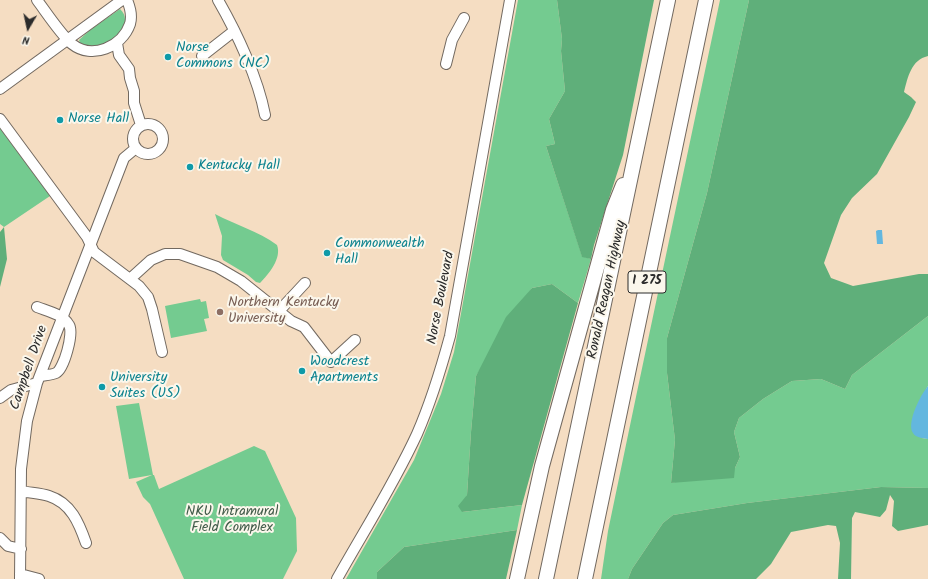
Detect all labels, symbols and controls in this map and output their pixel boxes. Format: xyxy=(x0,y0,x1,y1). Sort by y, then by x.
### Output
north arrow xyxy=(8,8,48,48)
text: N xyxy=(21,30,31,49)
place label: Norse Commons (NC) xyxy=(176,41,270,74)
marker: Norse Commons (NC) xyxy=(163,52,173,62)
place label: Norse Hall xyxy=(68,112,129,128)
marker: Norse Hall xyxy=(55,115,65,125)
place label: Kentucky Hall xyxy=(198,159,280,175)
marker: Kentucky Hall xyxy=(185,162,195,172)
street label: Ronald Reagan Highway xyxy=(585,219,631,361)
place label: Commonwealth Hall xyxy=(335,237,424,270)
marker: Commonwealth Hall xyxy=(322,248,332,258)
street label: Norse Boulevard xyxy=(425,250,459,346)
road number: I 275 xyxy=(628,271,666,293)
place label: Northern Kentucky University xyxy=(228,296,339,328)
marker: Northern Kentucky University xyxy=(215,307,225,317)
street label: Campbell Drive xyxy=(8,324,52,412)
place label: Woodcrest Apartments xyxy=(310,355,378,388)
marker: Woodcrest Apartments xyxy=(297,366,307,376)
place label: University Suites (US) xyxy=(110,371,180,404)
marker: University Suites (US) xyxy=(97,382,107,392)
park label: NKU Intramural Field Complex xyxy=(186,505,278,538)

